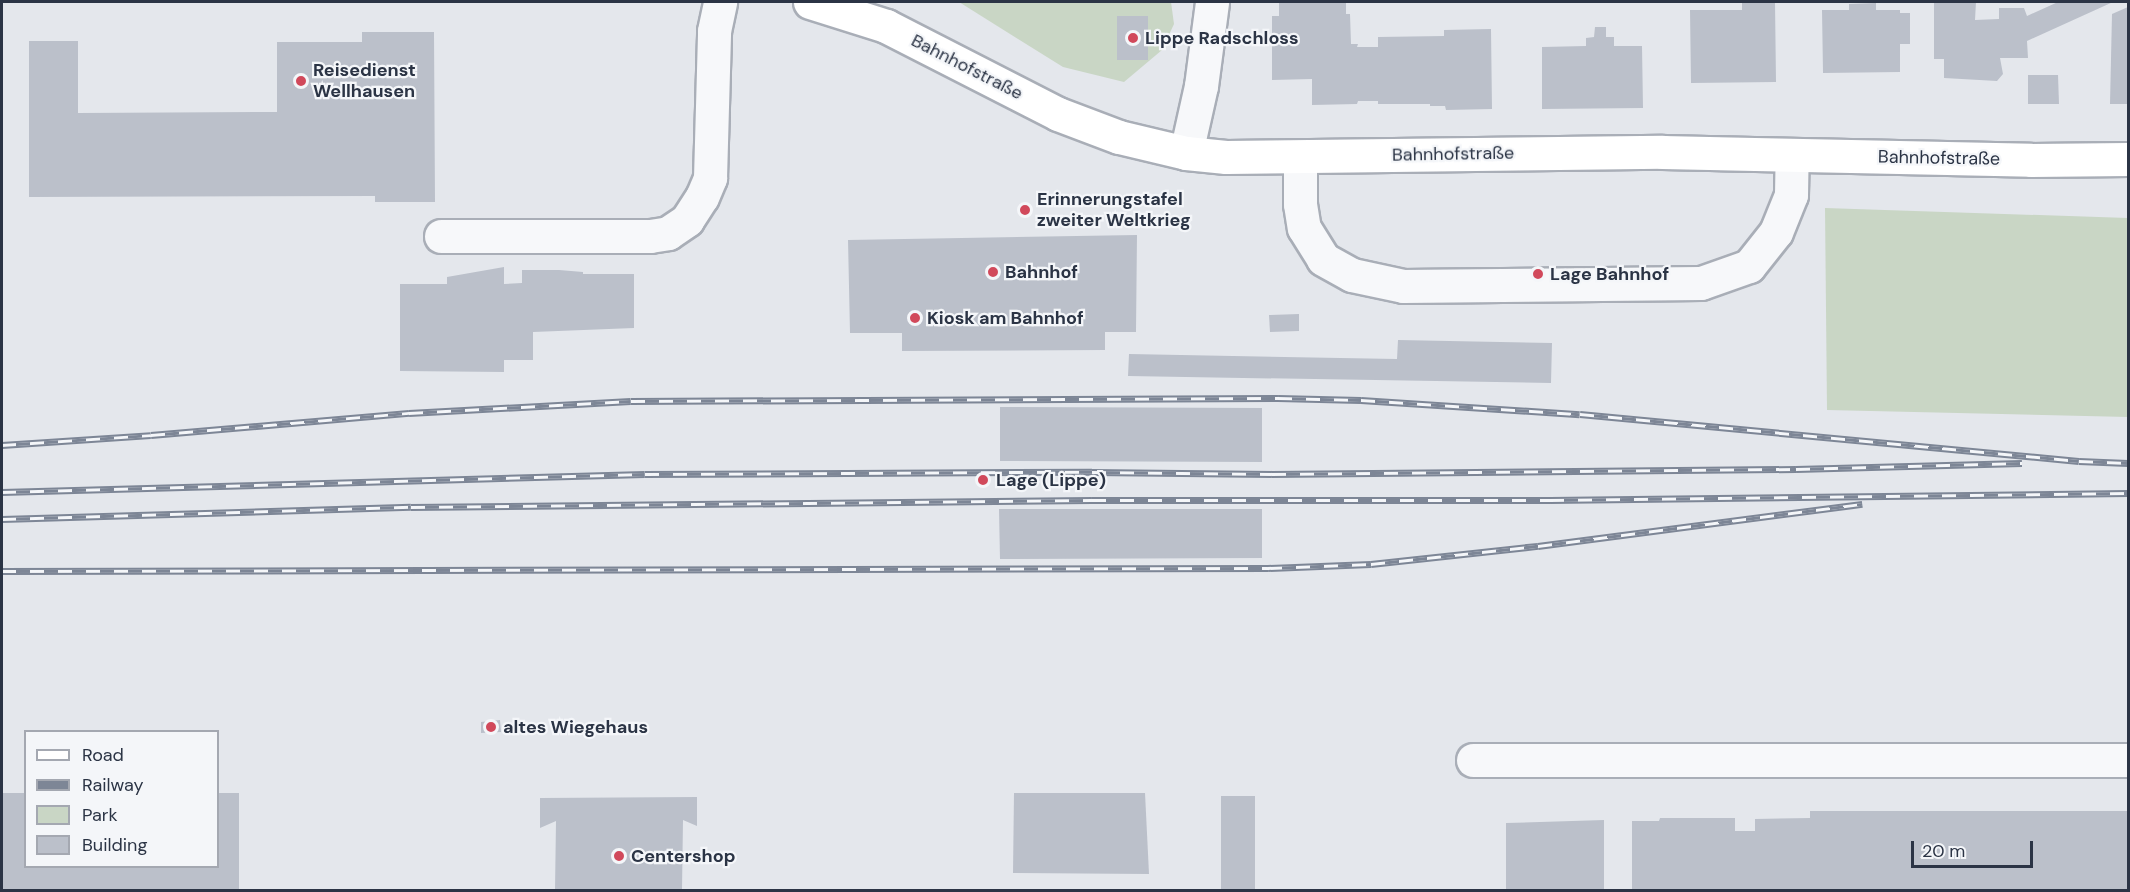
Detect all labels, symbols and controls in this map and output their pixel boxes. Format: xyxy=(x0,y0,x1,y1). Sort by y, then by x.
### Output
place label: Lippe Radschloss xyxy=(1145,27,1299,49)
street label: Bahnhofstraße xyxy=(908,30,1026,104)
marker: Lippe Radschloss xyxy=(1126,31,1140,45)
place label: Reisedienst Wellhausen xyxy=(313,60,416,103)
marker: Reisedienst Wellhausen xyxy=(294,74,308,88)
street label: Bahnhofstraße xyxy=(1392,142,1514,166)
street label: Bahnhofstraße xyxy=(1878,146,2000,170)
place label: Erinnerungstafel zweiter Weltkrieg xyxy=(1037,189,1191,232)
marker: Erinnerungstafel zweiter Weltkrieg xyxy=(1018,203,1032,217)
place label: Bahnhof xyxy=(1005,261,1078,283)
place label: Lage Bahnhof xyxy=(1550,263,1669,285)
marker: Bahnhof xyxy=(986,265,1000,279)
marker: Lage Bahnhof xyxy=(1531,267,1545,281)
place label: Kiosk am Bahnhof xyxy=(927,307,1084,329)
marker: Kiosk am Bahnhof xyxy=(908,311,922,325)
place label: Lage (Lippe) xyxy=(996,469,1106,491)
marker: Lage (Lippe) xyxy=(974,471,992,489)
place label: altes Wiegehaus xyxy=(503,716,648,738)
marker: altes Wiegehaus xyxy=(484,720,498,734)
legend xyxy=(24,730,219,868)
text: Road xyxy=(82,743,124,767)
text: Railway xyxy=(82,773,144,797)
text: Park xyxy=(82,803,118,827)
scale bar xyxy=(1914,829,2036,867)
text: Building xyxy=(82,833,147,857)
text: 20 m xyxy=(1922,839,1965,863)
place label: Centershop xyxy=(631,845,735,867)
marker: Centershop xyxy=(612,849,626,863)

